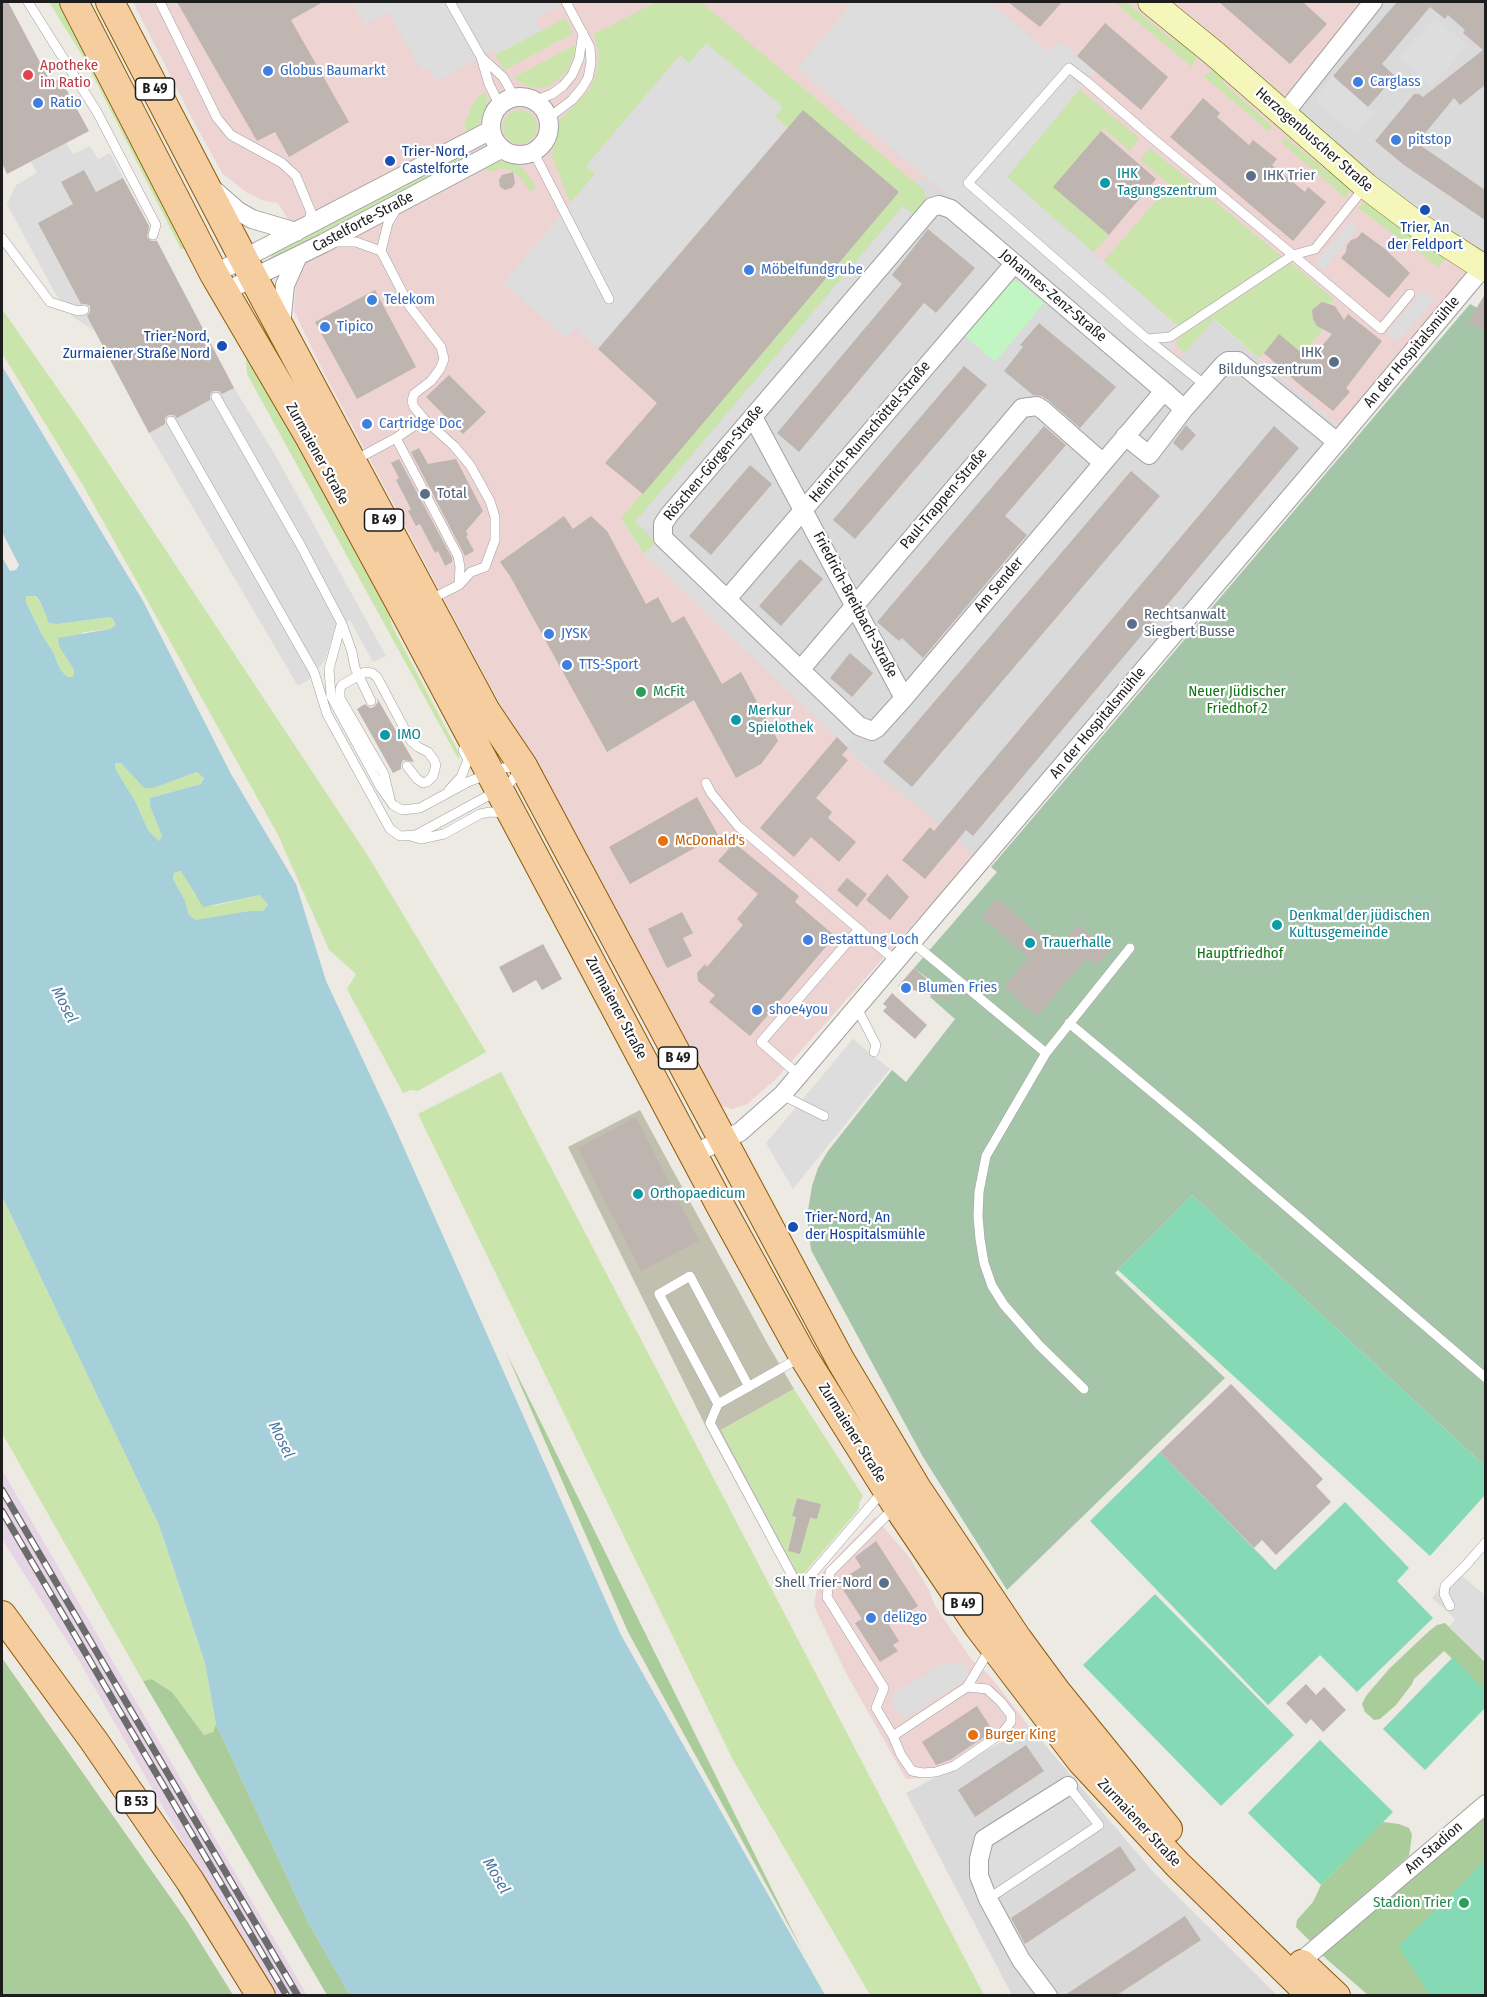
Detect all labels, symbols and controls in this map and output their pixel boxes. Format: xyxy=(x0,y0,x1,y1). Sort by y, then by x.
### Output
place label: Apotheke im Ratio xyxy=(40,57,98,92)
place label: Globus Baumarkt xyxy=(280,62,386,80)
marker: Globus Baumarkt xyxy=(261,64,275,78)
marker: Apotheke im Ratio xyxy=(21,68,35,82)
place label: Carglass xyxy=(1370,73,1421,91)
marker: Carglass xyxy=(1351,75,1365,89)
road number: B 49 xyxy=(136,78,174,100)
street label: Herzogenbuscher Straße xyxy=(1251,84,1377,196)
place label: Ratio xyxy=(50,94,82,112)
marker: Ratio xyxy=(31,96,45,110)
place label: pitstop xyxy=(1408,131,1452,149)
marker: pitstop xyxy=(1389,133,1403,147)
place label: Trier-Nord, Castelforte xyxy=(402,143,469,178)
marker: Trier-Nord, Castelforte xyxy=(383,154,397,168)
place label: IHK Tagungszentrum xyxy=(1117,165,1217,200)
place label: IHK Trier xyxy=(1263,167,1316,185)
marker: IHK Trier xyxy=(1244,169,1258,183)
marker: IHK Tagungszentrum xyxy=(1098,176,1112,190)
street label: Castelforte-Straße xyxy=(309,188,417,256)
marker: Trier, An der Feldport xyxy=(1418,203,1432,217)
place label: Trier, An der Feldport xyxy=(1387,219,1463,254)
street label: Johannes-Zenz-Straße xyxy=(996,246,1110,346)
place label: Möbelfundgrube xyxy=(761,261,863,279)
marker: Möbelfundgrube xyxy=(742,263,756,277)
place label: Telekom xyxy=(384,291,435,309)
marker: Telekom xyxy=(365,293,379,307)
street label: An der Hospitalsmühle xyxy=(1360,293,1464,411)
place label: Tipico xyxy=(337,318,374,336)
marker: Tipico xyxy=(318,320,332,334)
place label: Trier-Nord, Zurmaiener Straße Nord xyxy=(63,328,210,363)
marker: Trier-Nord, Zurmaiener Straße Nord xyxy=(215,339,229,353)
place label: IHK Bildungszentrum xyxy=(1218,344,1322,379)
marker: IHK Bildungszentrum xyxy=(1327,355,1341,369)
street label: Heinrich-Rumschöttel-Straße xyxy=(806,358,934,506)
street label: Zurmaiener Straße xyxy=(282,400,352,508)
street label: Röschen-Görgen-Straße xyxy=(660,401,768,525)
place label: Cartridge Doc xyxy=(379,415,462,433)
marker: Cartridge Doc xyxy=(360,417,374,431)
street label: Paul-Trappen-Straße xyxy=(897,445,991,553)
place label: Total xyxy=(437,485,467,503)
marker: Total xyxy=(418,487,432,501)
road number: B 49 xyxy=(364,509,404,531)
street label: Friedrich-Breitbach-Straße xyxy=(809,529,901,681)
street label: Am Sender xyxy=(971,554,1027,616)
place label: Rechtsanwalt Siegbert Busse xyxy=(1144,606,1235,641)
marker: Rechtsanwalt Siegbert Busse xyxy=(1125,617,1139,631)
place label: JYSK xyxy=(561,625,588,643)
marker: JYSK xyxy=(542,627,556,641)
place label: TTS-Sport xyxy=(579,656,638,674)
marker: TTS-Sport xyxy=(560,658,574,672)
street label: An der Hospitalsmühle xyxy=(1046,664,1150,782)
place label: McFit xyxy=(653,683,685,701)
park label: Neuer Jüdischer Friedhof 2 xyxy=(1188,683,1286,718)
marker: McFit xyxy=(634,685,648,699)
place label: Merkur Spielothek xyxy=(748,702,814,737)
marker: Merkur Spielothek xyxy=(729,713,743,727)
place label: IMO xyxy=(397,726,421,744)
marker: IMO xyxy=(378,728,392,742)
place label: McDonald's xyxy=(675,832,745,850)
marker: McDonald's xyxy=(656,834,670,848)
place label: Denkmal der jüdischen Kultusgemeinde xyxy=(1289,907,1430,942)
marker: Denkmal der jüdischen Kultusgemeinde xyxy=(1270,918,1284,932)
place label: Bestattung Loch xyxy=(820,931,919,949)
marker: Bestattung Loch xyxy=(801,933,815,947)
place label: Trauerhalle xyxy=(1042,934,1111,952)
marker: Trauerhalle xyxy=(1023,936,1037,950)
park label: Hauptfriedhof xyxy=(1197,945,1283,963)
street label: Zurmaiener Straße xyxy=(581,953,651,1063)
place label: Blumen Fries xyxy=(918,979,997,997)
marker: Blumen Fries xyxy=(899,981,913,995)
water label: Mosel xyxy=(47,984,81,1026)
place label: shoe4you xyxy=(769,1001,828,1019)
marker: shoe4you xyxy=(750,1003,764,1017)
road number: B 49 xyxy=(658,1047,698,1069)
place label: Orthopaedicum xyxy=(650,1185,745,1203)
marker: Orthopaedicum xyxy=(631,1187,645,1201)
place label: Trier-Nord, An der Hospitalsmühle xyxy=(805,1209,925,1244)
marker: Trier-Nord, An der Hospitalsmühle xyxy=(786,1220,800,1234)
street label: Zurmaiener Straße xyxy=(814,1380,890,1486)
water label: Mosel xyxy=(264,1419,298,1461)
place label: Shell Trier-Nord xyxy=(775,1574,872,1592)
marker: Shell Trier-Nord xyxy=(877,1576,891,1590)
road number: B 49 xyxy=(944,1593,982,1615)
place label: deli2go xyxy=(883,1609,927,1627)
marker: deli2go xyxy=(864,1611,878,1625)
place label: Burger King xyxy=(985,1726,1056,1744)
marker: Burger King xyxy=(966,1728,980,1742)
street label: Zurmaiener Straße xyxy=(1094,1775,1184,1871)
road number: B 53 xyxy=(116,1791,156,1813)
street label: Am Stadion xyxy=(1402,1818,1466,1878)
water label: Mosel xyxy=(478,1855,514,1897)
place label: Stadion Trier xyxy=(1373,1894,1452,1912)
marker: Stadion Trier xyxy=(1457,1896,1471,1910)

